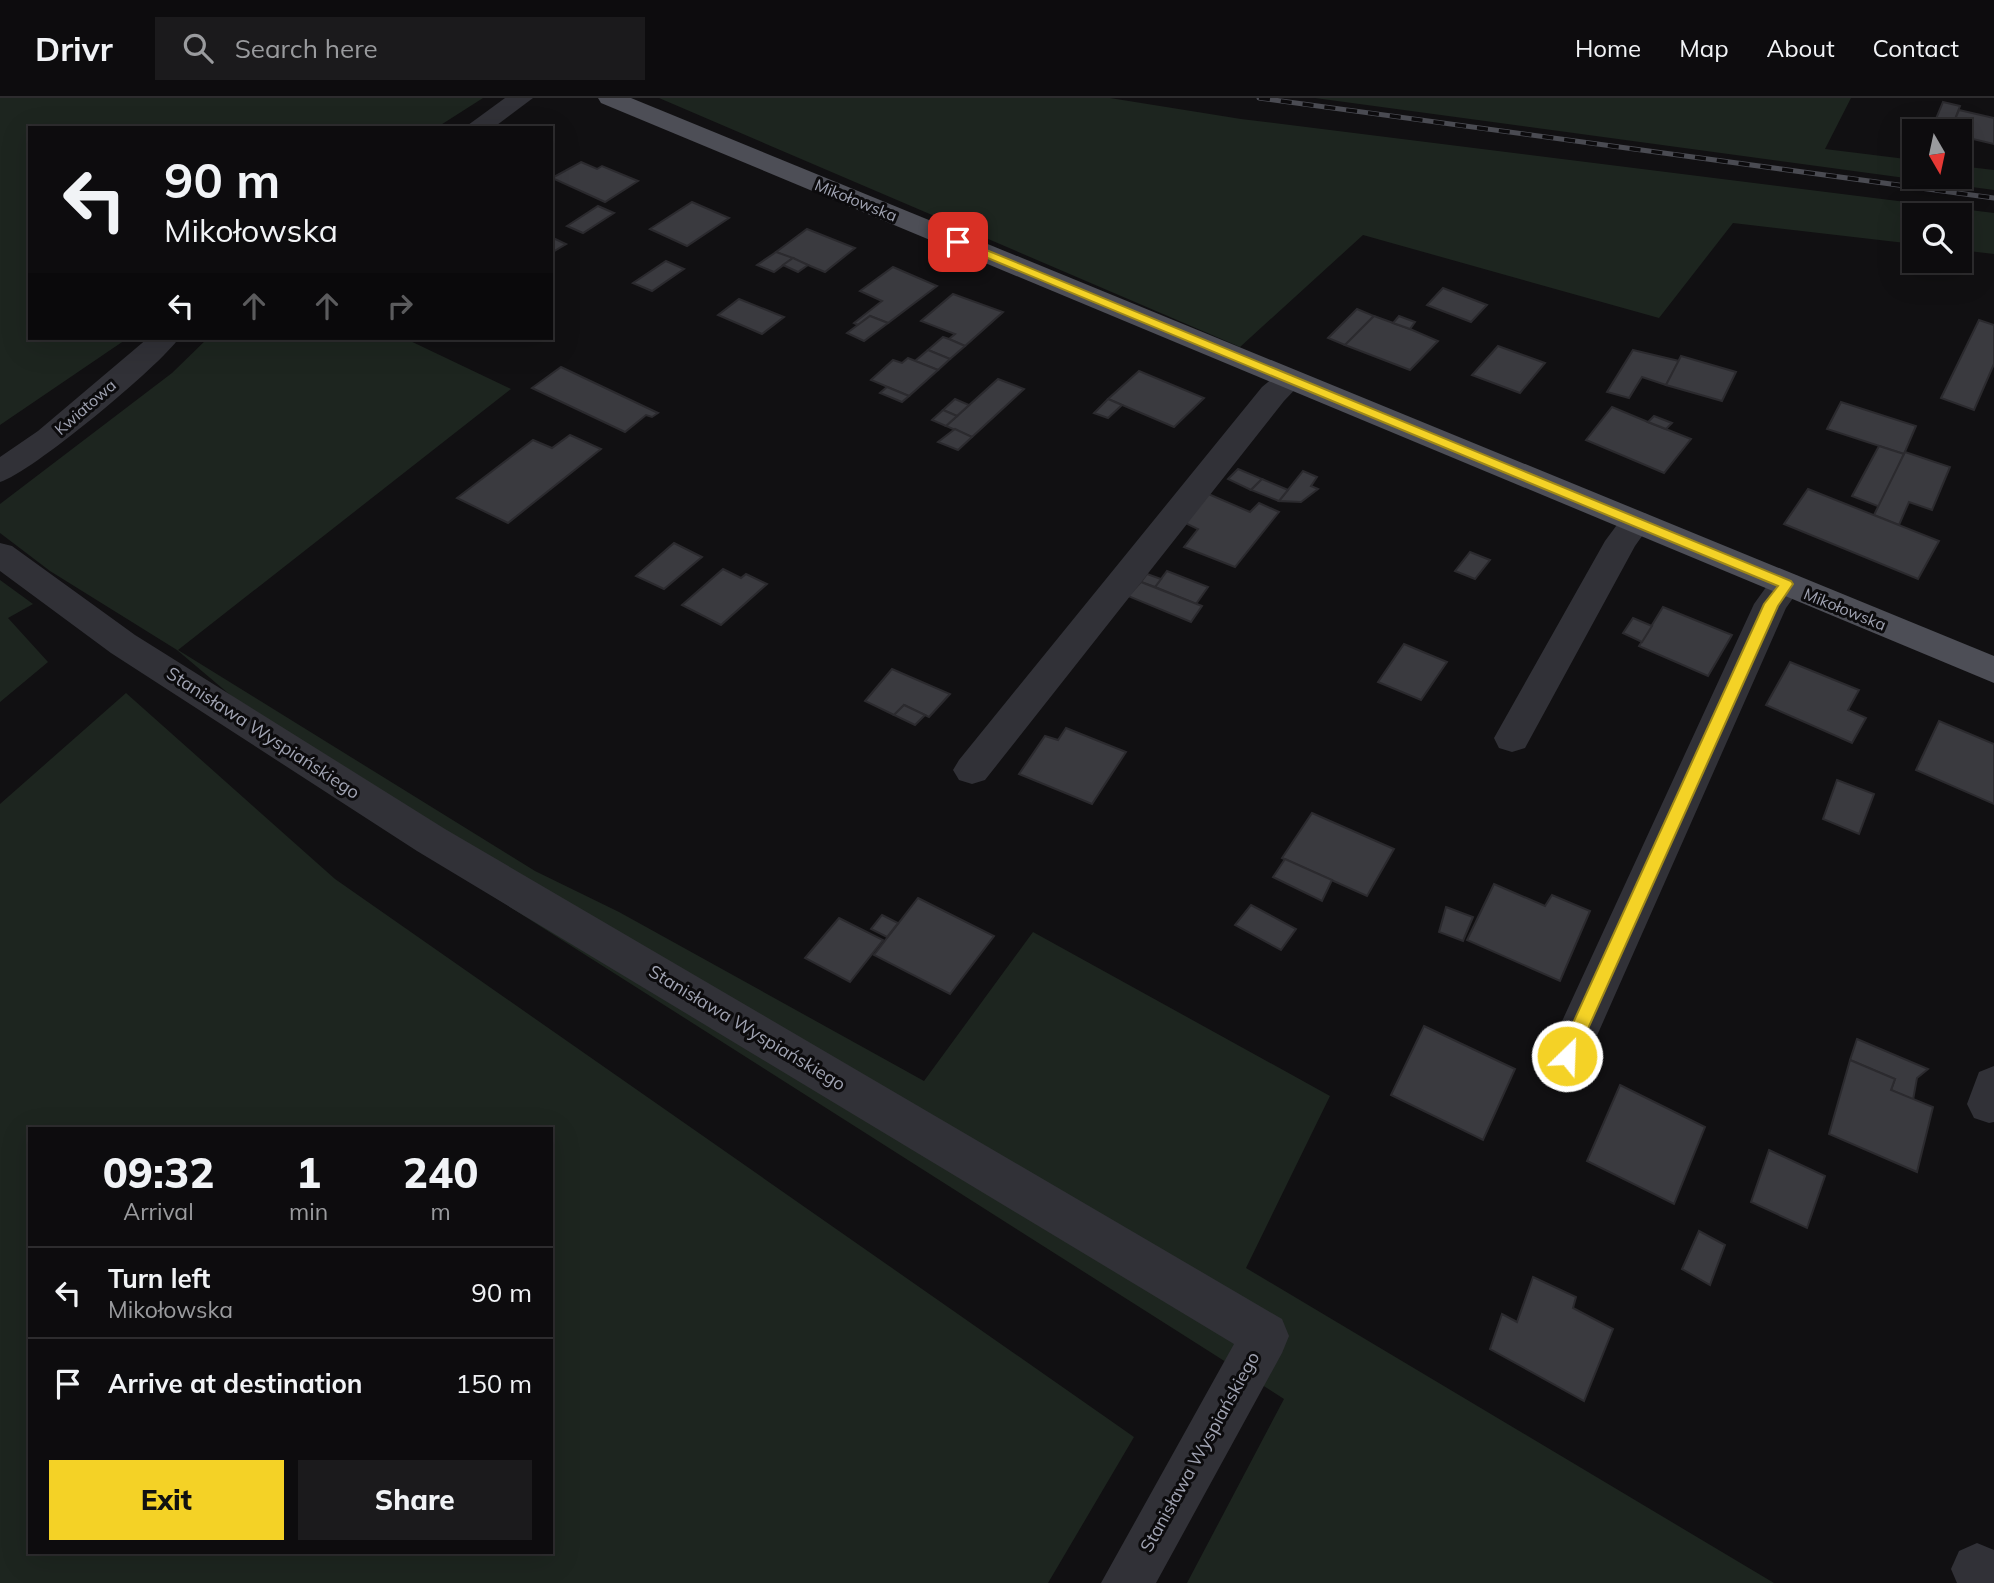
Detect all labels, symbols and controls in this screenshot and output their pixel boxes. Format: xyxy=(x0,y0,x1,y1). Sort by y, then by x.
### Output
search box xyxy=(155,17,645,80)
text: Drivr xyxy=(35,28,113,69)
icon: search xyxy=(179,29,217,67)
text: Search here xyxy=(235,32,378,65)
text: Home xyxy=(1575,33,1641,63)
text: Map xyxy=(1679,33,1729,63)
text: About xyxy=(1767,33,1835,63)
text: Contact xyxy=(1873,33,1959,63)
north arrow xyxy=(1902,119,1972,189)
map controls xyxy=(1902,119,1972,273)
text: 90 m xyxy=(164,149,280,210)
icon: left xyxy=(49,154,140,245)
street label: Mikołowska xyxy=(812,174,900,226)
button: search xyxy=(1902,203,1972,273)
text: Mikołowska xyxy=(164,210,338,250)
pin xyxy=(928,212,988,272)
icon: arrive xyxy=(939,223,977,261)
icon: left xyxy=(162,287,200,325)
icon: ahead xyxy=(235,287,273,325)
icon: ahead xyxy=(308,287,346,325)
icon: right xyxy=(381,287,419,325)
street label: Kwiatowa xyxy=(50,375,120,439)
street label: Mikołowska xyxy=(1801,583,1889,635)
street label: Stanisława Wyspiańskiego xyxy=(162,661,364,804)
street label: Stanisława Wyspiańskiego xyxy=(645,960,850,1096)
position arrow xyxy=(1530,1019,1604,1093)
text: 09:32 xyxy=(103,1146,214,1199)
text: 1 xyxy=(296,1146,321,1199)
text: 240 xyxy=(403,1146,478,1199)
text: Arrival xyxy=(123,1197,194,1226)
text: min xyxy=(289,1197,328,1226)
text: m xyxy=(430,1197,451,1226)
text: Turn left xyxy=(108,1262,210,1295)
icon: left xyxy=(49,1274,87,1312)
text: 90 m xyxy=(471,1276,532,1309)
text: Mikołowska xyxy=(108,1295,233,1324)
street label: Stanisława Wyspiańskiego xyxy=(1135,1347,1264,1556)
icon: arrive xyxy=(49,1365,87,1403)
text: Arrive at destination xyxy=(108,1367,363,1400)
text: 150 m xyxy=(456,1367,532,1400)
button: Exit xyxy=(49,1460,284,1540)
button: Share xyxy=(298,1460,532,1540)

